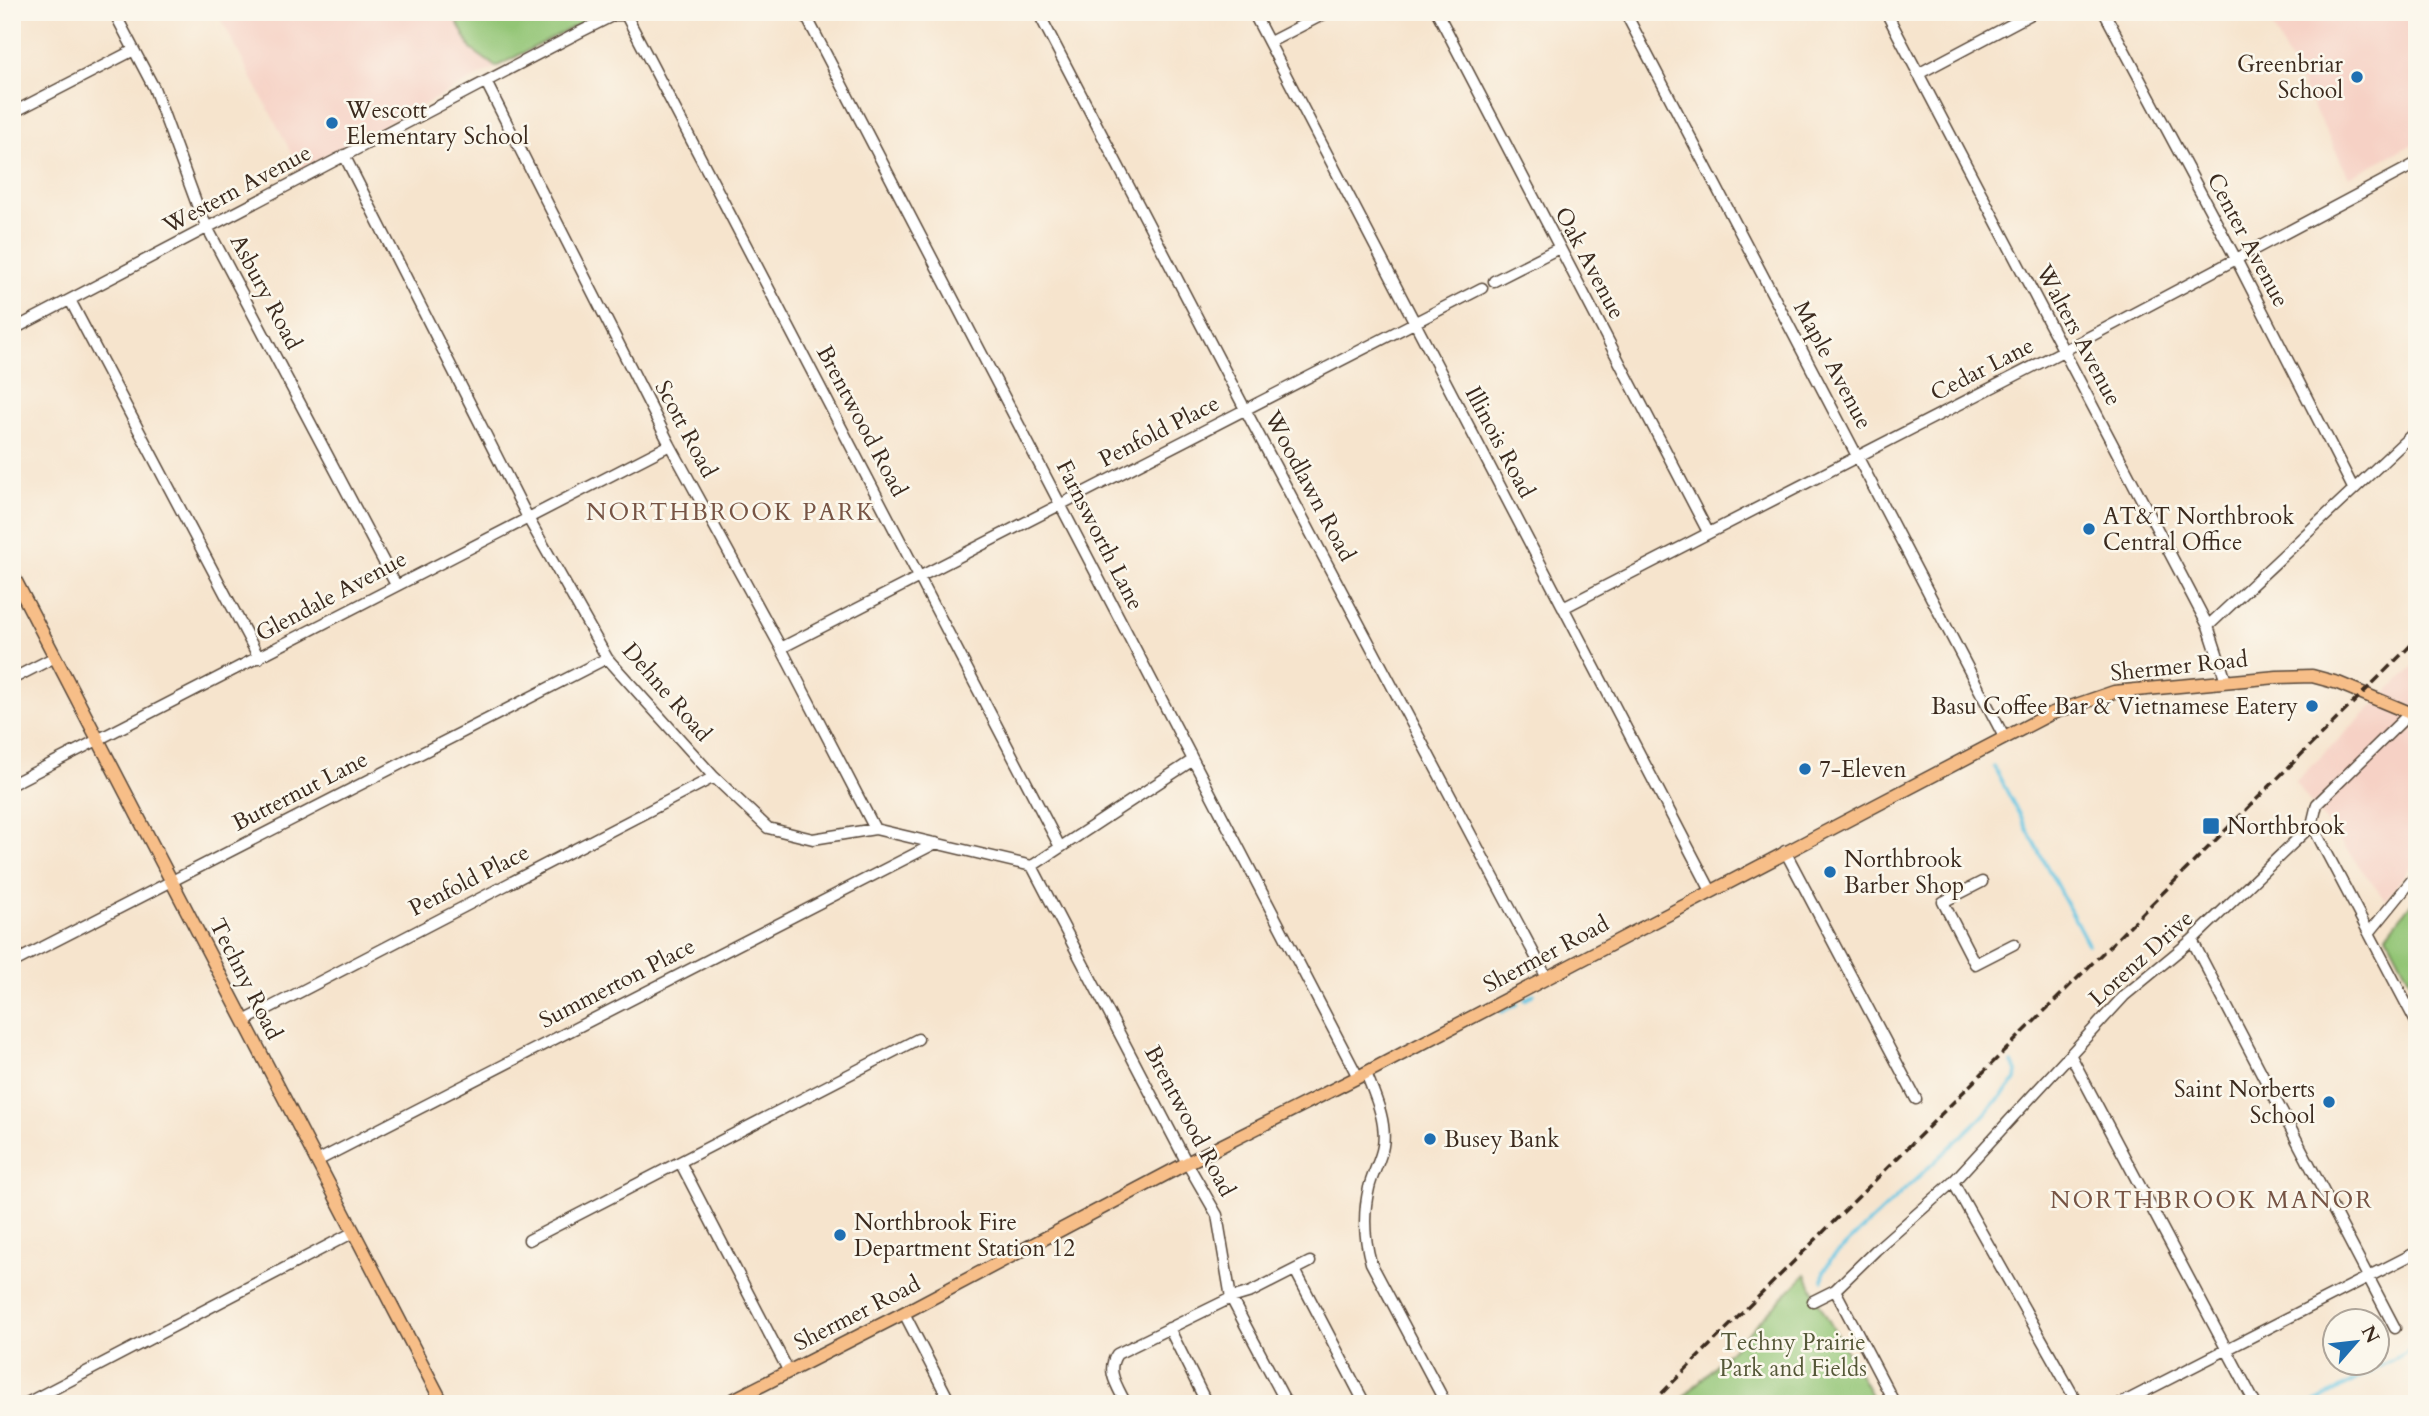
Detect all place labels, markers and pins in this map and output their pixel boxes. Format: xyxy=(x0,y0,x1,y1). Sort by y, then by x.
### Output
place label: Greenbriar School xyxy=(2237,49,2344,106)
marker: Greenbriar School xyxy=(2349,69,2365,85)
place label: Wescott Elementary School xyxy=(345,95,529,152)
marker: Wescott Elementary School xyxy=(324,115,340,131)
place label: AT&T Northbrook Central Office xyxy=(2103,501,2295,558)
marker: AT&T Northbrook Central Office xyxy=(2081,521,2097,537)
place label: Basu Coffee Bar & Vietnamese Eatery xyxy=(1931,691,2298,722)
marker: Basu Coffee Bar & Vietnamese Eatery xyxy=(2304,698,2320,714)
place label: 7-Eleven xyxy=(1819,754,1907,785)
marker: 7-Eleven xyxy=(1797,761,1813,777)
place label: Northbrook xyxy=(2227,811,2346,842)
marker: Northbrook xyxy=(2201,816,2221,836)
place label: Northbrook Barber Shop xyxy=(1844,844,1964,901)
marker: Northbrook Barber Shop xyxy=(1822,864,1838,880)
place label: Saint Norberts School xyxy=(2174,1074,2315,1131)
marker: Saint Norberts School xyxy=(2321,1094,2337,1110)
place label: Busey Bank xyxy=(1444,1124,1560,1155)
marker: Busey Bank xyxy=(1422,1131,1438,1147)
place label: Northbrook Fire Department Station 12 xyxy=(854,1207,1075,1264)
marker: Northbrook Fire Department Station 12 xyxy=(832,1227,848,1243)

